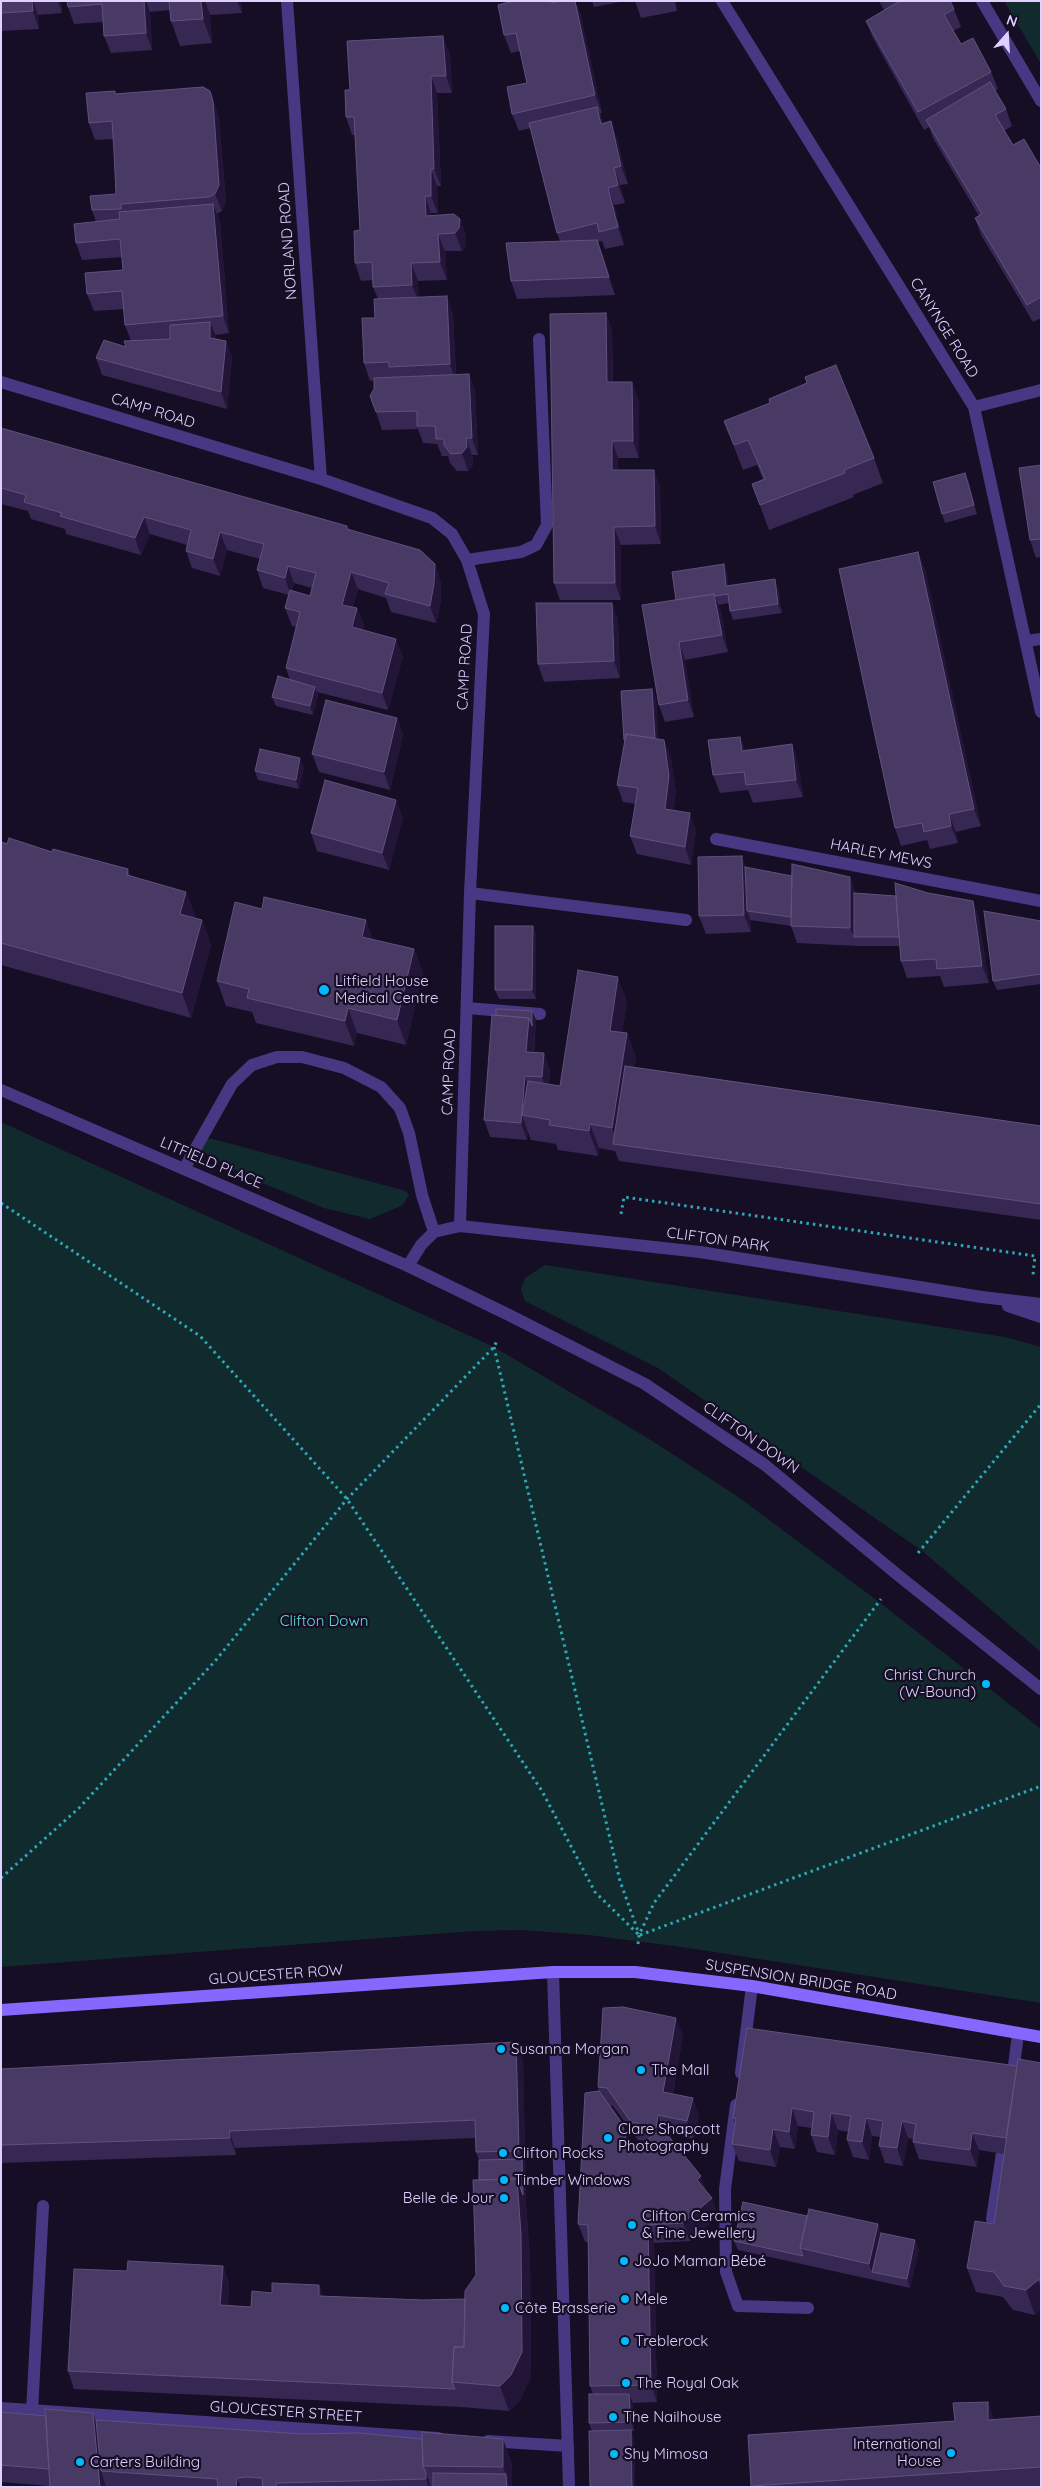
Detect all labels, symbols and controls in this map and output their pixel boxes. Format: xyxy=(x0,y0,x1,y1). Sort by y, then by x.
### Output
north arrow xyxy=(982,10,1032,60)
text: N xyxy=(1004,11,1020,31)
street label: NORLAND ROAD xyxy=(275,182,301,300)
street label: CANYNGE ROAD xyxy=(906,275,982,381)
street label: CAMP ROAD xyxy=(109,390,197,432)
street label: CAMP ROAD xyxy=(454,623,476,711)
street label: HARLEY MEWS xyxy=(829,835,933,873)
place label: Litfield House Medical Centre xyxy=(335,972,439,1007)
marker: Litfield House Medical Centre xyxy=(317,983,331,997)
street label: CAMP ROAD xyxy=(438,1028,460,1116)
street label: LITFIELD PLACE xyxy=(157,1133,265,1193)
street label: CLIFTON PARK xyxy=(665,1224,771,1256)
street label: CLIFTON DOWN xyxy=(700,1398,802,1478)
park label: Clifton Down xyxy=(280,1612,368,1630)
place label: Christ Church (W-Bound) xyxy=(884,1666,976,1701)
marker: Christ Church (W-Bound) xyxy=(980,1678,992,1690)
street label: SUSPENSION BRIDGE ROAD xyxy=(704,1956,898,2004)
street label: GLOUCESTER ROW xyxy=(208,1961,344,1989)
place label: Susanna Morgan xyxy=(511,2040,629,2058)
marker: Susanna Morgan xyxy=(495,2043,507,2055)
place label: The Mall xyxy=(651,2061,710,2079)
marker: The Mall xyxy=(635,2064,647,2076)
place label: Clare Shapcott Photography xyxy=(618,2120,720,2155)
marker: Clare Shapcott Photography xyxy=(602,2132,614,2144)
place label: Clifton Rocks xyxy=(513,2144,604,2162)
marker: Clifton Rocks xyxy=(497,2147,509,2159)
place label: Timber Windows xyxy=(514,2171,630,2189)
marker: Timber Windows xyxy=(498,2174,510,2186)
place label: Belle de Jour xyxy=(403,2189,494,2207)
marker: Belle de Jour xyxy=(498,2192,510,2204)
place label: Clifton Ceramics & Fine Jewellery xyxy=(642,2207,756,2242)
marker: Clifton Ceramics & Fine Jewellery xyxy=(626,2219,638,2231)
place label: JoJo Maman Bébé xyxy=(634,2252,766,2270)
marker: JoJo Maman Bébé xyxy=(618,2255,630,2267)
place label: Mele xyxy=(635,2290,668,2308)
marker: Mele xyxy=(619,2293,631,2305)
place label: Côte Brasserie xyxy=(515,2299,616,2317)
marker: Côte Brasserie xyxy=(499,2302,511,2314)
place label: Treblerock xyxy=(635,2332,708,2350)
marker: Treblerock xyxy=(619,2335,631,2347)
place label: The Royal Oak xyxy=(636,2374,739,2392)
marker: The Royal Oak xyxy=(620,2377,632,2389)
street label: GLOUCESTER STREET xyxy=(209,2398,363,2426)
place label: The Nailhouse xyxy=(623,2408,721,2426)
marker: The Nailhouse xyxy=(607,2411,619,2423)
place label: International House xyxy=(853,2435,941,2470)
place label: Shy Mimosa xyxy=(624,2445,708,2463)
marker: International House xyxy=(945,2447,957,2459)
marker: Shy Mimosa xyxy=(608,2448,620,2460)
place label: Carters Building xyxy=(90,2453,200,2471)
marker: Carters Building xyxy=(74,2456,86,2468)

